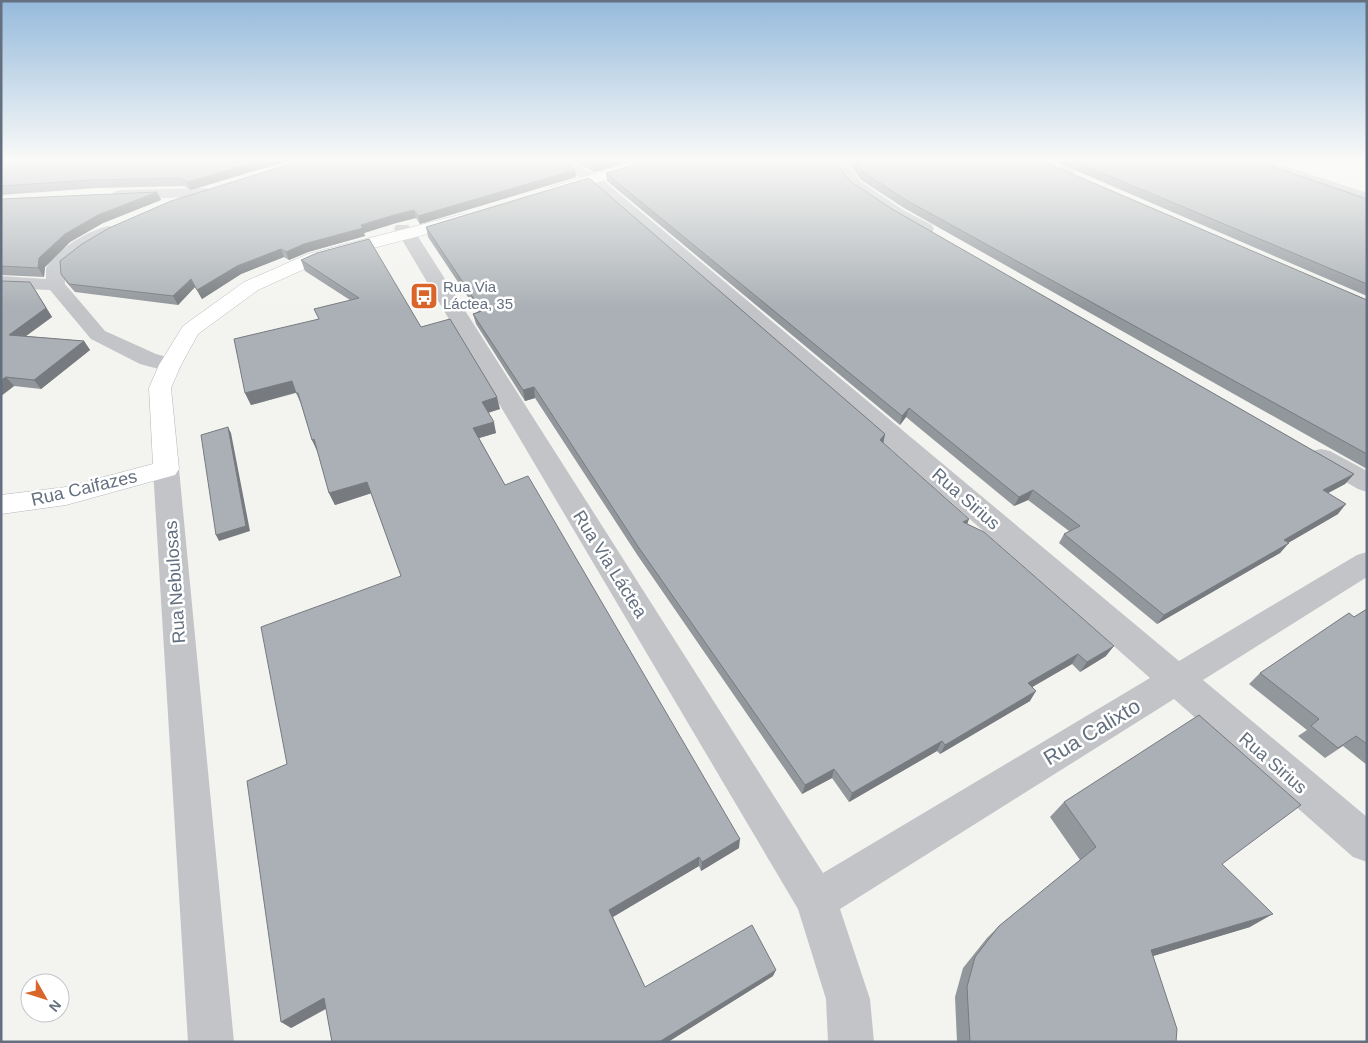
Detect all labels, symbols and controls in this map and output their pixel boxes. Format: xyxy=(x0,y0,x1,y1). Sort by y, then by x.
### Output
place label: Rua Via Láctea, 35 xyxy=(443,278,513,312)
bus stop icon: Rua Via Láctea, 35 xyxy=(409,281,439,311)
street label: Rua Sirius xyxy=(928,464,1004,534)
street label: Rua Caifazes xyxy=(29,466,139,510)
street label: Rua Via Láctea xyxy=(569,507,652,622)
street label: Rua Nebulosas xyxy=(161,520,189,644)
street label: Rua Calixto xyxy=(1039,694,1144,769)
street label: Rua Sirius xyxy=(1235,728,1311,798)
north arrow xyxy=(20,973,70,1023)
text: N xyxy=(46,997,65,1015)

